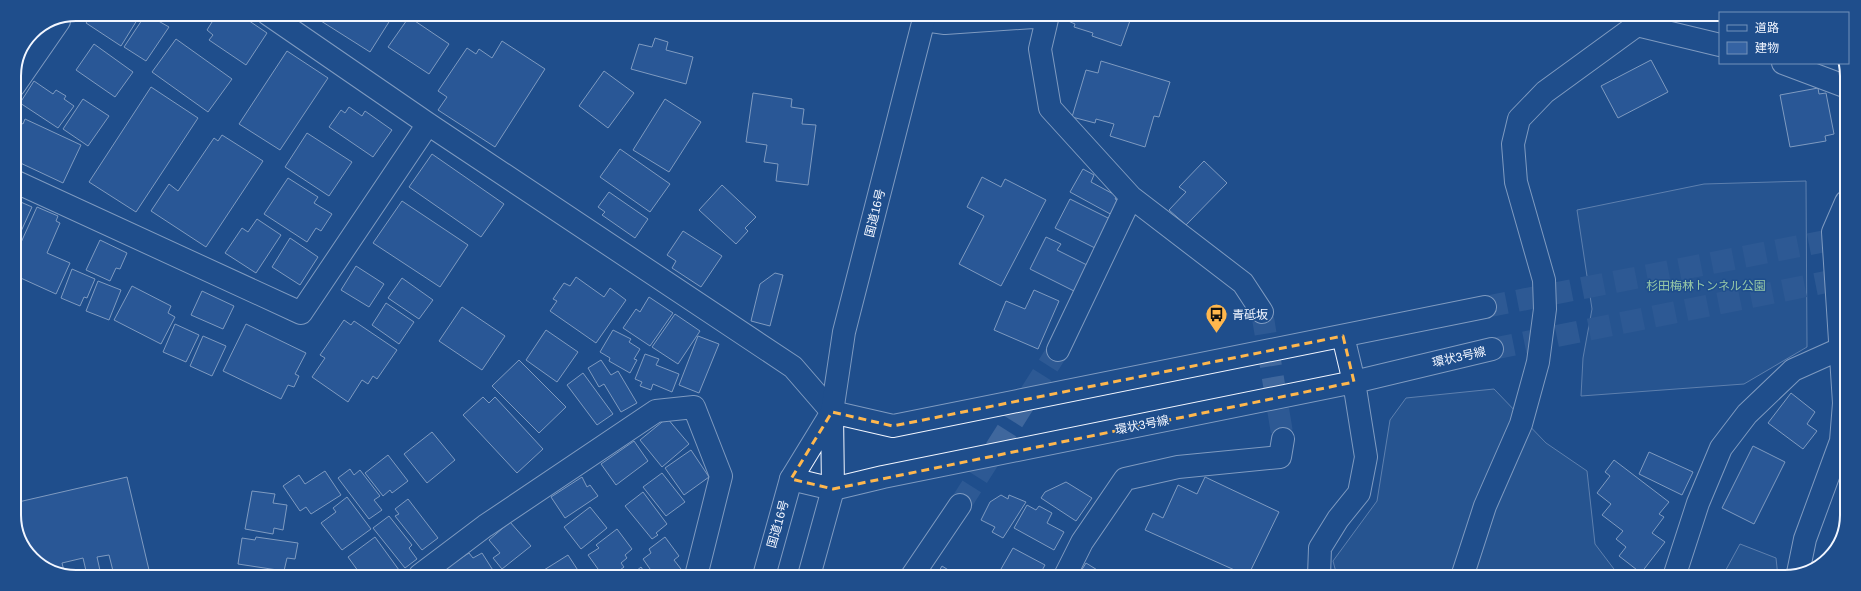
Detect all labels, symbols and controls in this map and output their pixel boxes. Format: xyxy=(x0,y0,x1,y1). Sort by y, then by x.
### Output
legend xyxy=(1719,12,1849,64)
text: 道路 xyxy=(1755,21,1779,35)
text: 建物 xyxy=(1755,41,1779,55)
street label: 国道16号 xyxy=(862,187,888,239)
park label: 杉田梅林トンネル公園 xyxy=(1646,279,1766,293)
bus stop icon: 青砥坂 xyxy=(1203,302,1229,335)
place label: 青砥坂 xyxy=(1232,308,1268,322)
street label: 環状3号線 xyxy=(1431,344,1487,370)
street label: 環状3号線 xyxy=(1114,413,1170,437)
street label: 国道16号 xyxy=(764,498,792,550)

